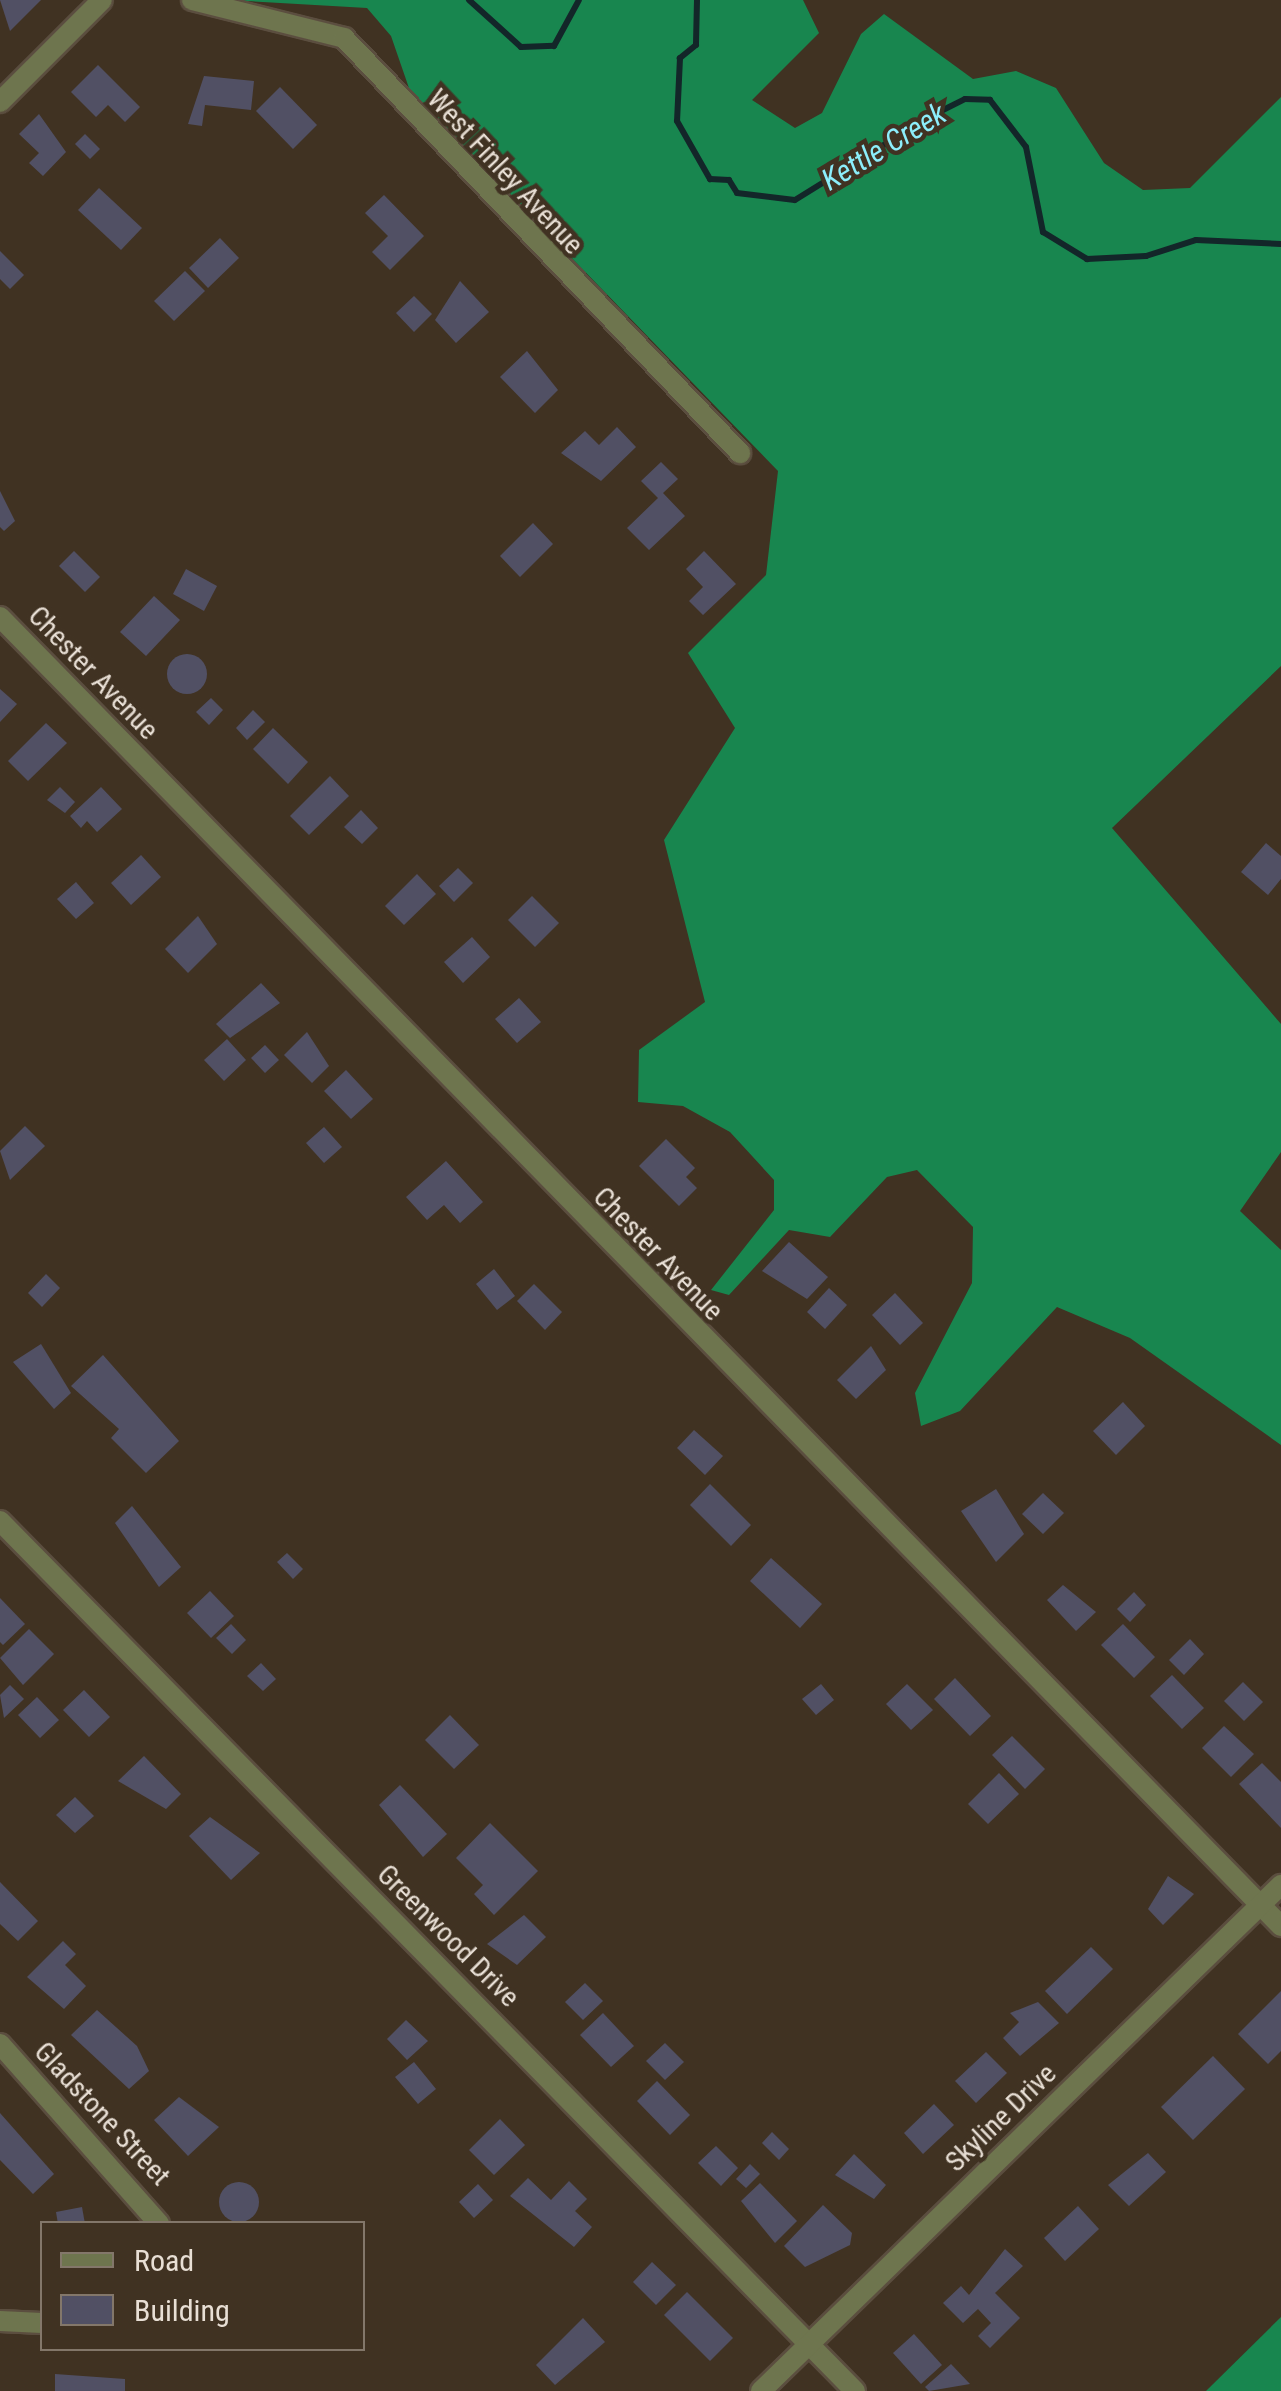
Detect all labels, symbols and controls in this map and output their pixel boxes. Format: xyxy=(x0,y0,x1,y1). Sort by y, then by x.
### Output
street label: West Finley Avenue xyxy=(420,83,590,261)
water label: Kettle Creek xyxy=(815,96,953,198)
street label: Chester Avenue xyxy=(21,599,165,747)
street label: Chester Avenue xyxy=(586,1180,730,1328)
street label: Greenwood Drive xyxy=(370,1858,526,2014)
street label: Gladstone Street xyxy=(27,2035,177,2193)
street label: Skyline Drive xyxy=(939,2057,1063,2179)
legend xyxy=(40,2221,365,2351)
text: Road xyxy=(134,2243,194,2278)
text: Building xyxy=(134,2293,230,2328)

